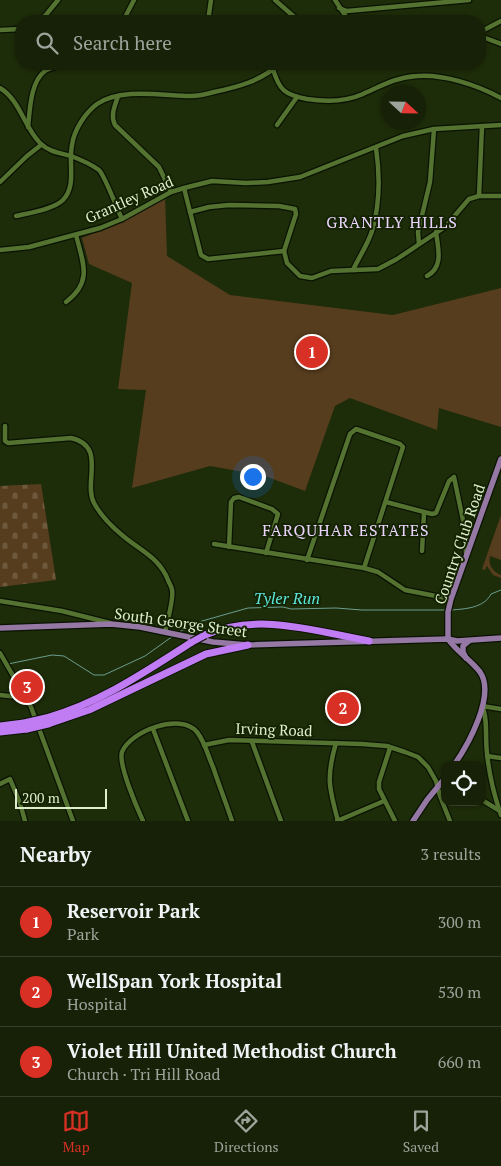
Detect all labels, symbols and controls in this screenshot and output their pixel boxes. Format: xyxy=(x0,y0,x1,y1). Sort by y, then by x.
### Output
search box xyxy=(15,15,486,70)
icon: search xyxy=(33,29,61,57)
text: Search here xyxy=(73,30,172,55)
north arrow xyxy=(381,85,426,130)
street label: Grantley Road xyxy=(82,171,176,227)
district label: GRANTLY HILLS xyxy=(326,211,458,233)
pin: 1 xyxy=(296,333,328,371)
your location xyxy=(240,464,266,490)
street label: Country Club Road xyxy=(429,481,489,607)
district label: FARQUHAR ESTATES xyxy=(262,519,430,541)
water label: Tyler Run xyxy=(254,587,320,609)
street label: South George Street xyxy=(113,603,249,641)
pin: 3 xyxy=(11,668,43,706)
pin: 2 xyxy=(327,689,359,727)
street label: Irving Road xyxy=(235,718,313,740)
map controls xyxy=(441,761,486,806)
button: locate xyxy=(441,761,486,806)
scale bar xyxy=(15,786,108,809)
text: 200 m xyxy=(22,788,60,807)
text: Nearby xyxy=(20,840,91,868)
text: 3 results xyxy=(421,843,481,865)
text: Reservoir Park xyxy=(67,898,200,923)
text: 1 xyxy=(31,911,41,933)
text: 300 m xyxy=(438,911,481,933)
text: Park xyxy=(67,923,99,945)
text: WellSpan York Hospital xyxy=(67,968,282,993)
text: 2 xyxy=(31,981,41,1003)
text: 530 m xyxy=(438,981,481,1003)
text: Hospital xyxy=(67,993,127,1015)
text: Violet Hill United Methodist Church xyxy=(67,1038,397,1063)
text: 3 xyxy=(31,1051,41,1073)
text: 660 m xyxy=(438,1051,481,1073)
text: Church · Tri Hill Road xyxy=(67,1063,220,1085)
tab: Map xyxy=(62,1107,90,1156)
tab: Directions xyxy=(214,1107,279,1156)
tab: Saved xyxy=(403,1107,439,1156)

